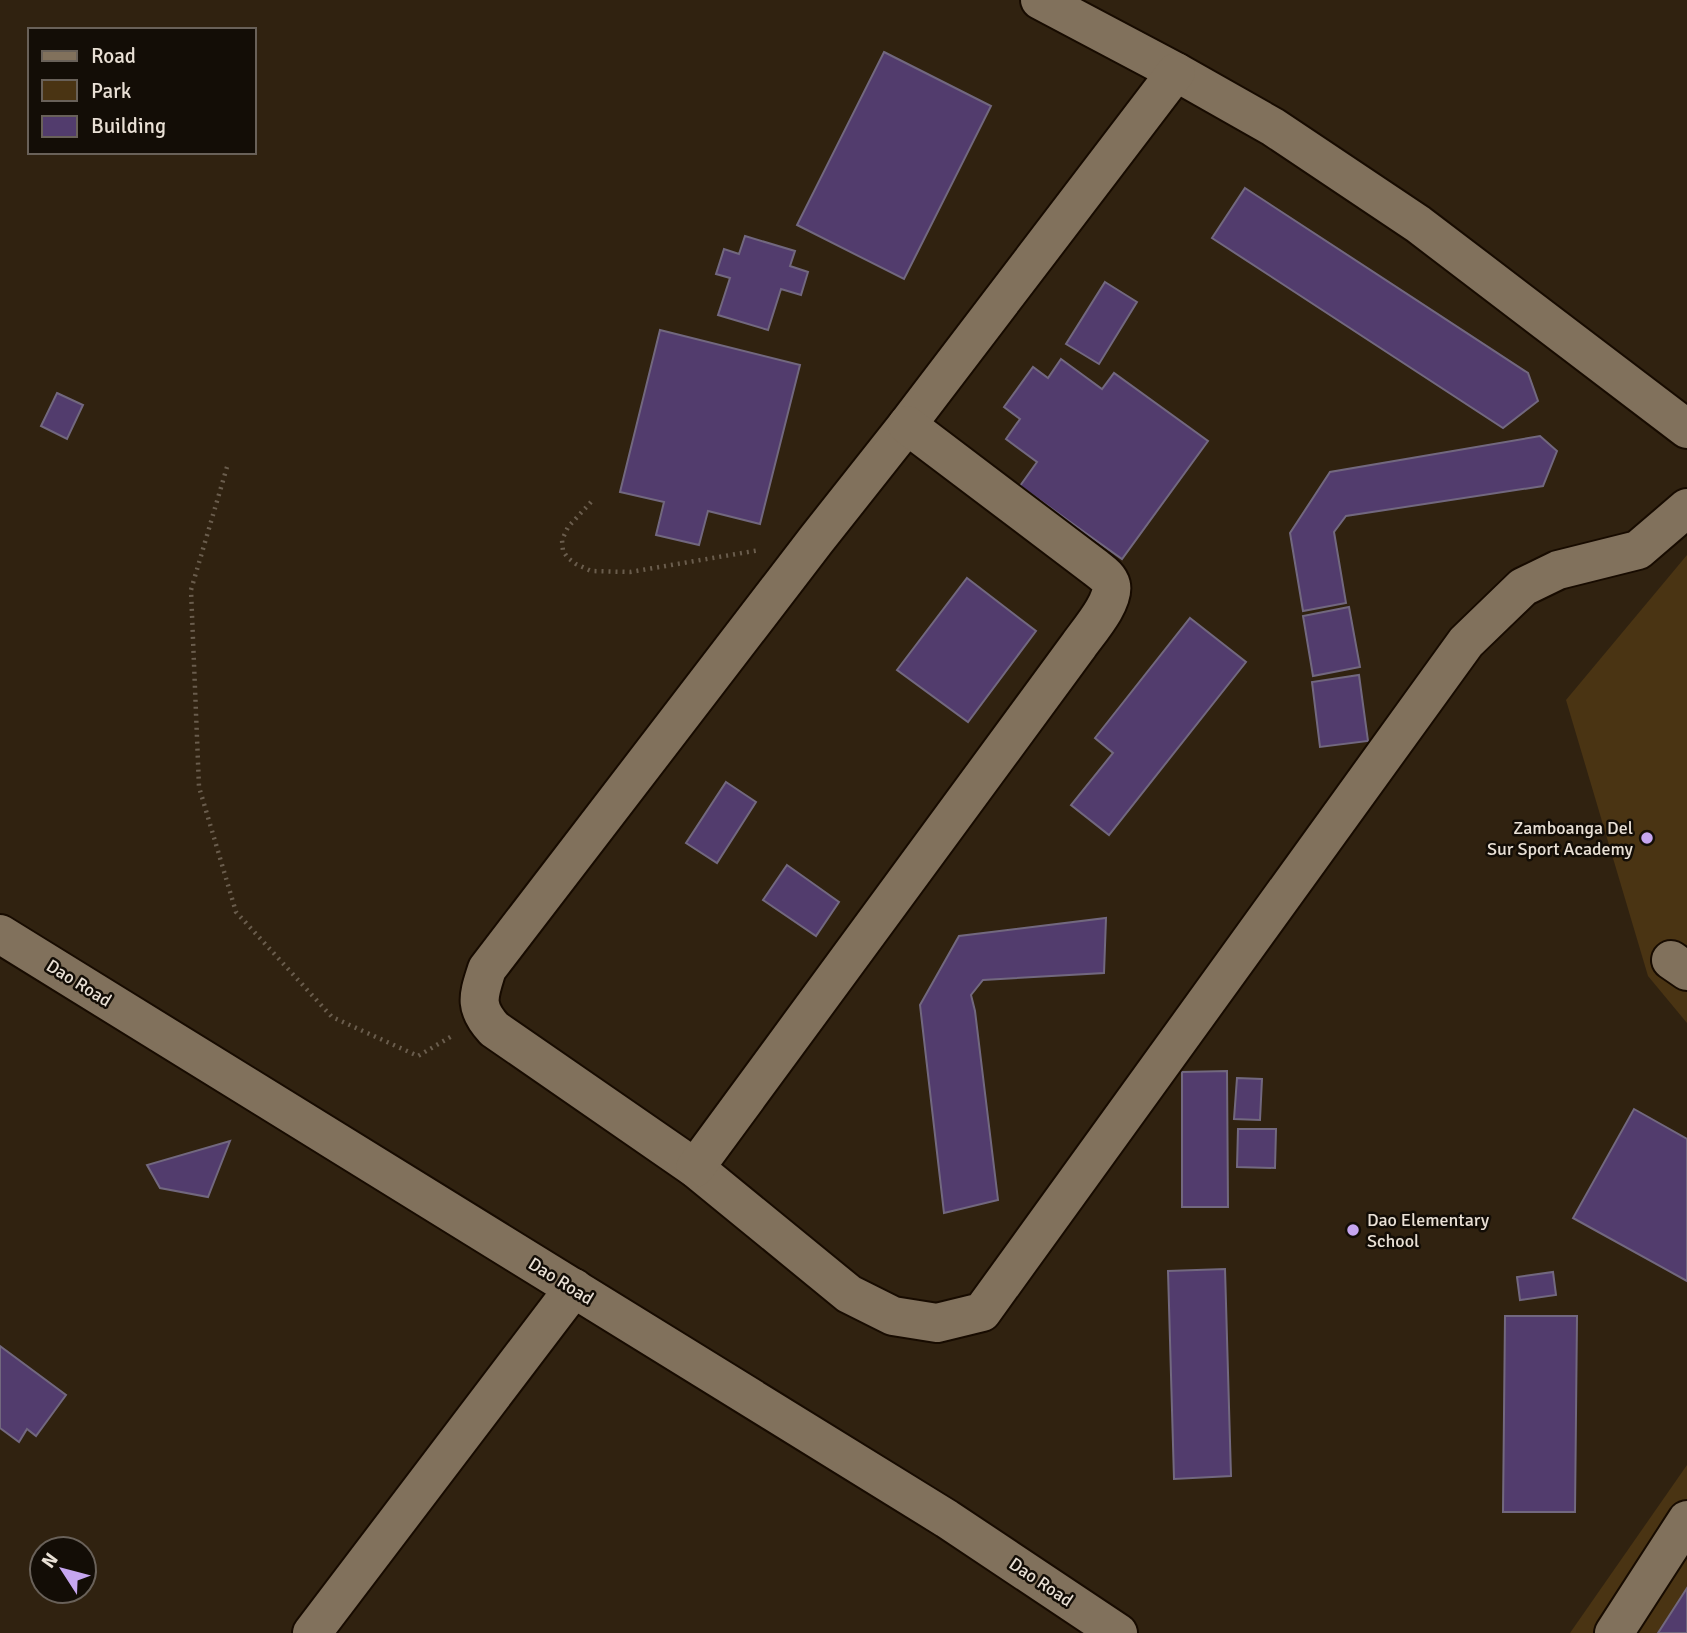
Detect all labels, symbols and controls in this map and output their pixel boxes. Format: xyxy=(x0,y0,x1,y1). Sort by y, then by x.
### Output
legend xyxy=(28,28,256,154)
text: Road xyxy=(91,43,136,69)
text: Park xyxy=(91,78,132,104)
text: Building xyxy=(91,113,166,139)
place label: Zamboanga Del Sur Sport Academy xyxy=(1487,817,1634,860)
marker: Zamboanga Del Sur Sport Academy xyxy=(1639,830,1655,846)
street label: Dao Road xyxy=(42,954,116,1012)
place label: Dao Elementary School xyxy=(1367,1209,1490,1252)
marker: Dao Elementary School xyxy=(1345,1222,1361,1238)
street label: Dao Road xyxy=(524,1252,598,1310)
north arrow xyxy=(28,1535,98,1605)
text: N xyxy=(36,1548,64,1573)
street label: Dao Road xyxy=(1005,1553,1077,1611)

